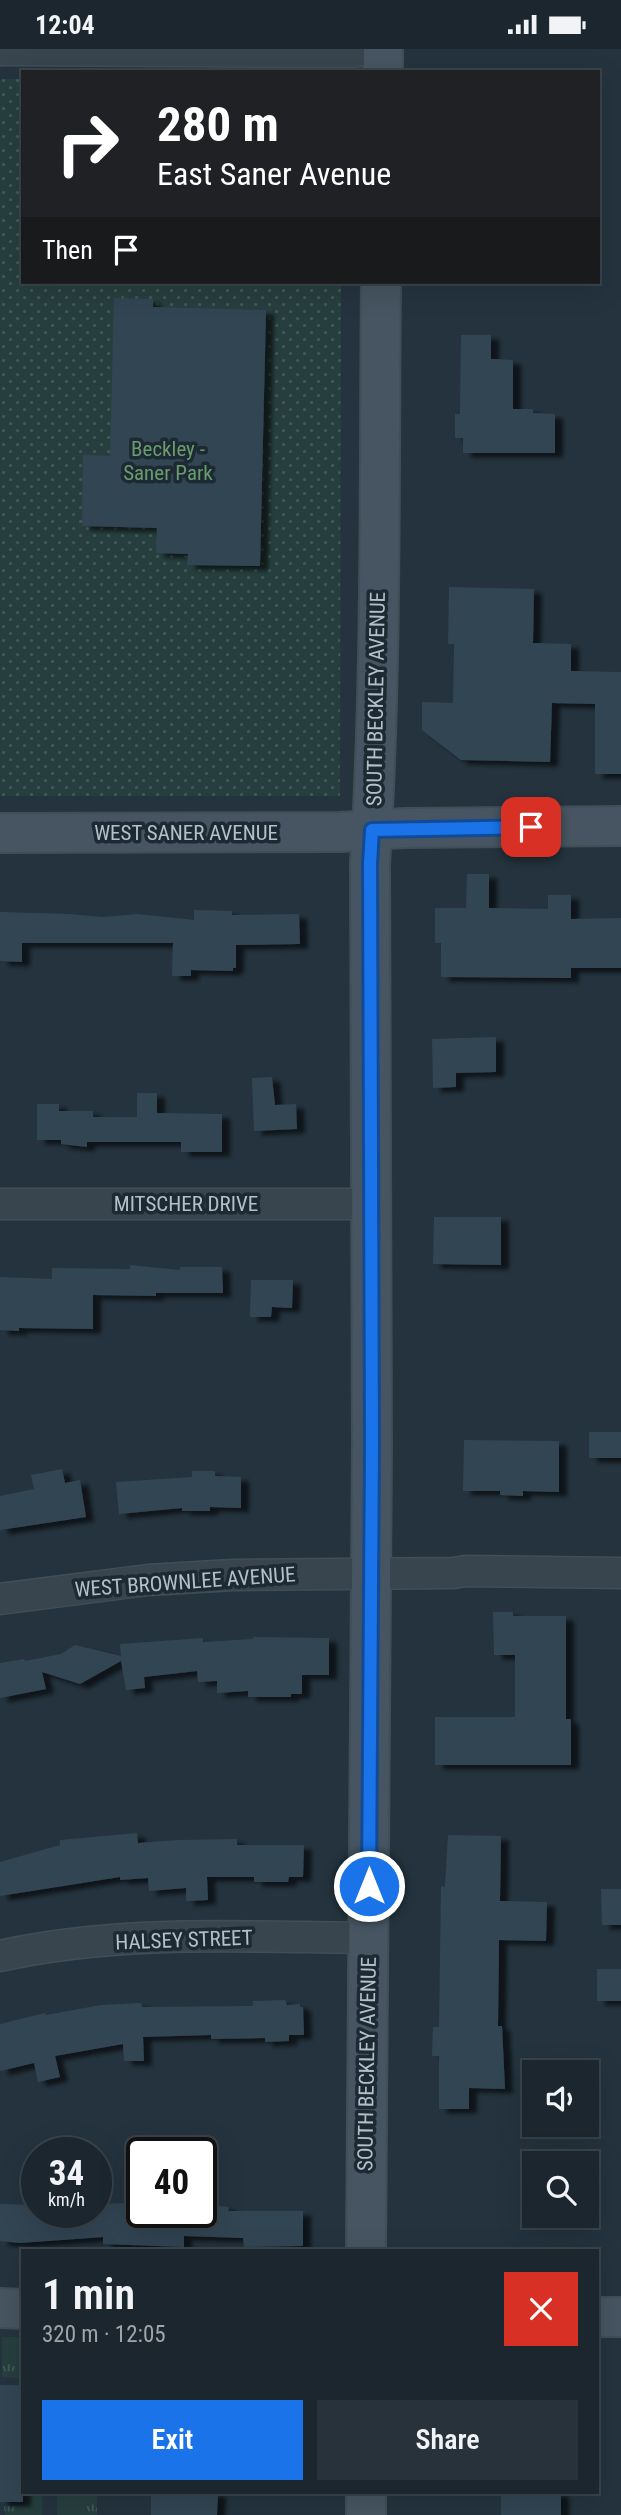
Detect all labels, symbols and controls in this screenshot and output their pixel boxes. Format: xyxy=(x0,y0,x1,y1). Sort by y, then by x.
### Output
text: 12:04 xyxy=(35,10,95,40)
text: 280 m xyxy=(157,96,279,153)
icon: right xyxy=(42,98,133,189)
text: East Saner Avenue xyxy=(157,155,391,193)
icon: arrive xyxy=(107,231,145,269)
text: Then xyxy=(42,235,93,265)
park label: Beckley - Saner Park xyxy=(123,437,213,485)
street label: SOUTH BECKLEY AVENUE xyxy=(362,592,390,806)
pin xyxy=(501,797,561,857)
icon: arrive xyxy=(512,808,550,846)
street label: WEST SANER AVENUE xyxy=(94,821,278,845)
street label: MITSCHER DRIVE xyxy=(114,1192,258,1216)
street label: WEST BROWNLEE AVENUE xyxy=(74,1562,296,1602)
position arrow xyxy=(332,1849,406,1923)
street label: HALSEY STREET xyxy=(115,1926,253,1954)
street label: SOUTH BECKLEY AVENUE xyxy=(353,1957,381,2171)
map controls xyxy=(522,2060,599,2228)
button: sound xyxy=(522,2060,599,2137)
speed limit sign: 40 xyxy=(126,2137,217,2228)
button: search xyxy=(522,2151,599,2228)
text: 34 xyxy=(49,2153,84,2194)
text: km/h xyxy=(48,2189,85,2210)
text: 1 min xyxy=(42,2270,135,2319)
button: close xyxy=(504,2272,578,2346)
text: 320 m · 12:05 xyxy=(42,2321,166,2348)
button: Exit xyxy=(42,2400,303,2480)
button: Share xyxy=(317,2400,578,2480)

